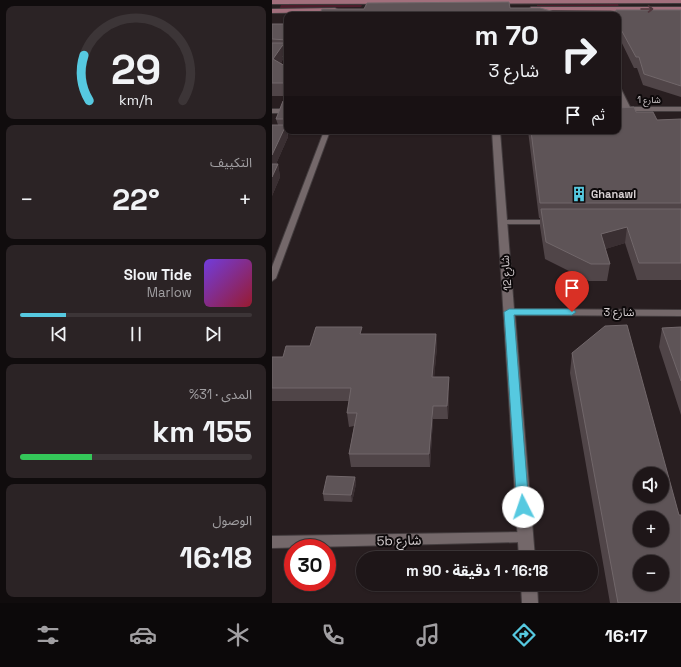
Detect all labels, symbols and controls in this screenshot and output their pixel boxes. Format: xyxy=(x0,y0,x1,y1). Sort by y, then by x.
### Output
one-way arrow xyxy=(640,5,653,13)
text: 70 m xyxy=(474,17,539,53)
icon: right xyxy=(553,28,605,80)
text: 29 xyxy=(111,43,161,96)
text: شارع 3 xyxy=(488,59,539,82)
text: km/h xyxy=(119,90,153,108)
street label: شارع 1 xyxy=(637,94,661,107)
icon: arrive xyxy=(562,104,584,126)
text: ثم xyxy=(592,105,605,124)
text: التكييف xyxy=(210,154,252,171)
text: 22° xyxy=(112,180,160,219)
text: − xyxy=(20,185,34,213)
text: + xyxy=(238,185,252,213)
building icon: Ghanawi xyxy=(570,185,588,203)
place label: Ghanawi xyxy=(591,187,636,201)
street label: شارع 12 xyxy=(497,254,516,291)
text: Slow Tide xyxy=(124,265,192,284)
pin xyxy=(555,271,589,312)
icon: arrive xyxy=(561,277,583,299)
text: Marlow xyxy=(147,284,192,301)
street label: شارع 3 xyxy=(604,305,635,320)
icon: previous xyxy=(48,323,70,345)
icon: pause xyxy=(125,323,147,345)
icon: next xyxy=(202,323,224,345)
text: المدى · 31% xyxy=(189,386,252,403)
text: 155 km xyxy=(152,412,252,451)
map controls xyxy=(633,467,669,591)
button: sound xyxy=(633,467,669,503)
position arrow xyxy=(502,486,544,528)
button: + xyxy=(633,511,669,547)
text: الوصول xyxy=(212,512,252,529)
street label: 5b شارع xyxy=(376,532,422,551)
text: 16:18 xyxy=(179,538,252,577)
speed limit sign: 30 xyxy=(284,539,336,591)
button: − xyxy=(633,555,669,591)
text: 16:18 · 1 دقيقة · 90 m xyxy=(406,561,548,580)
icon: filters xyxy=(34,621,62,649)
icon: car xyxy=(129,621,157,649)
icon: climate xyxy=(224,621,252,649)
icon: phone xyxy=(319,621,347,649)
icon: music xyxy=(414,621,442,649)
icon: directions xyxy=(510,621,538,649)
text: 16:17 xyxy=(605,624,647,647)

